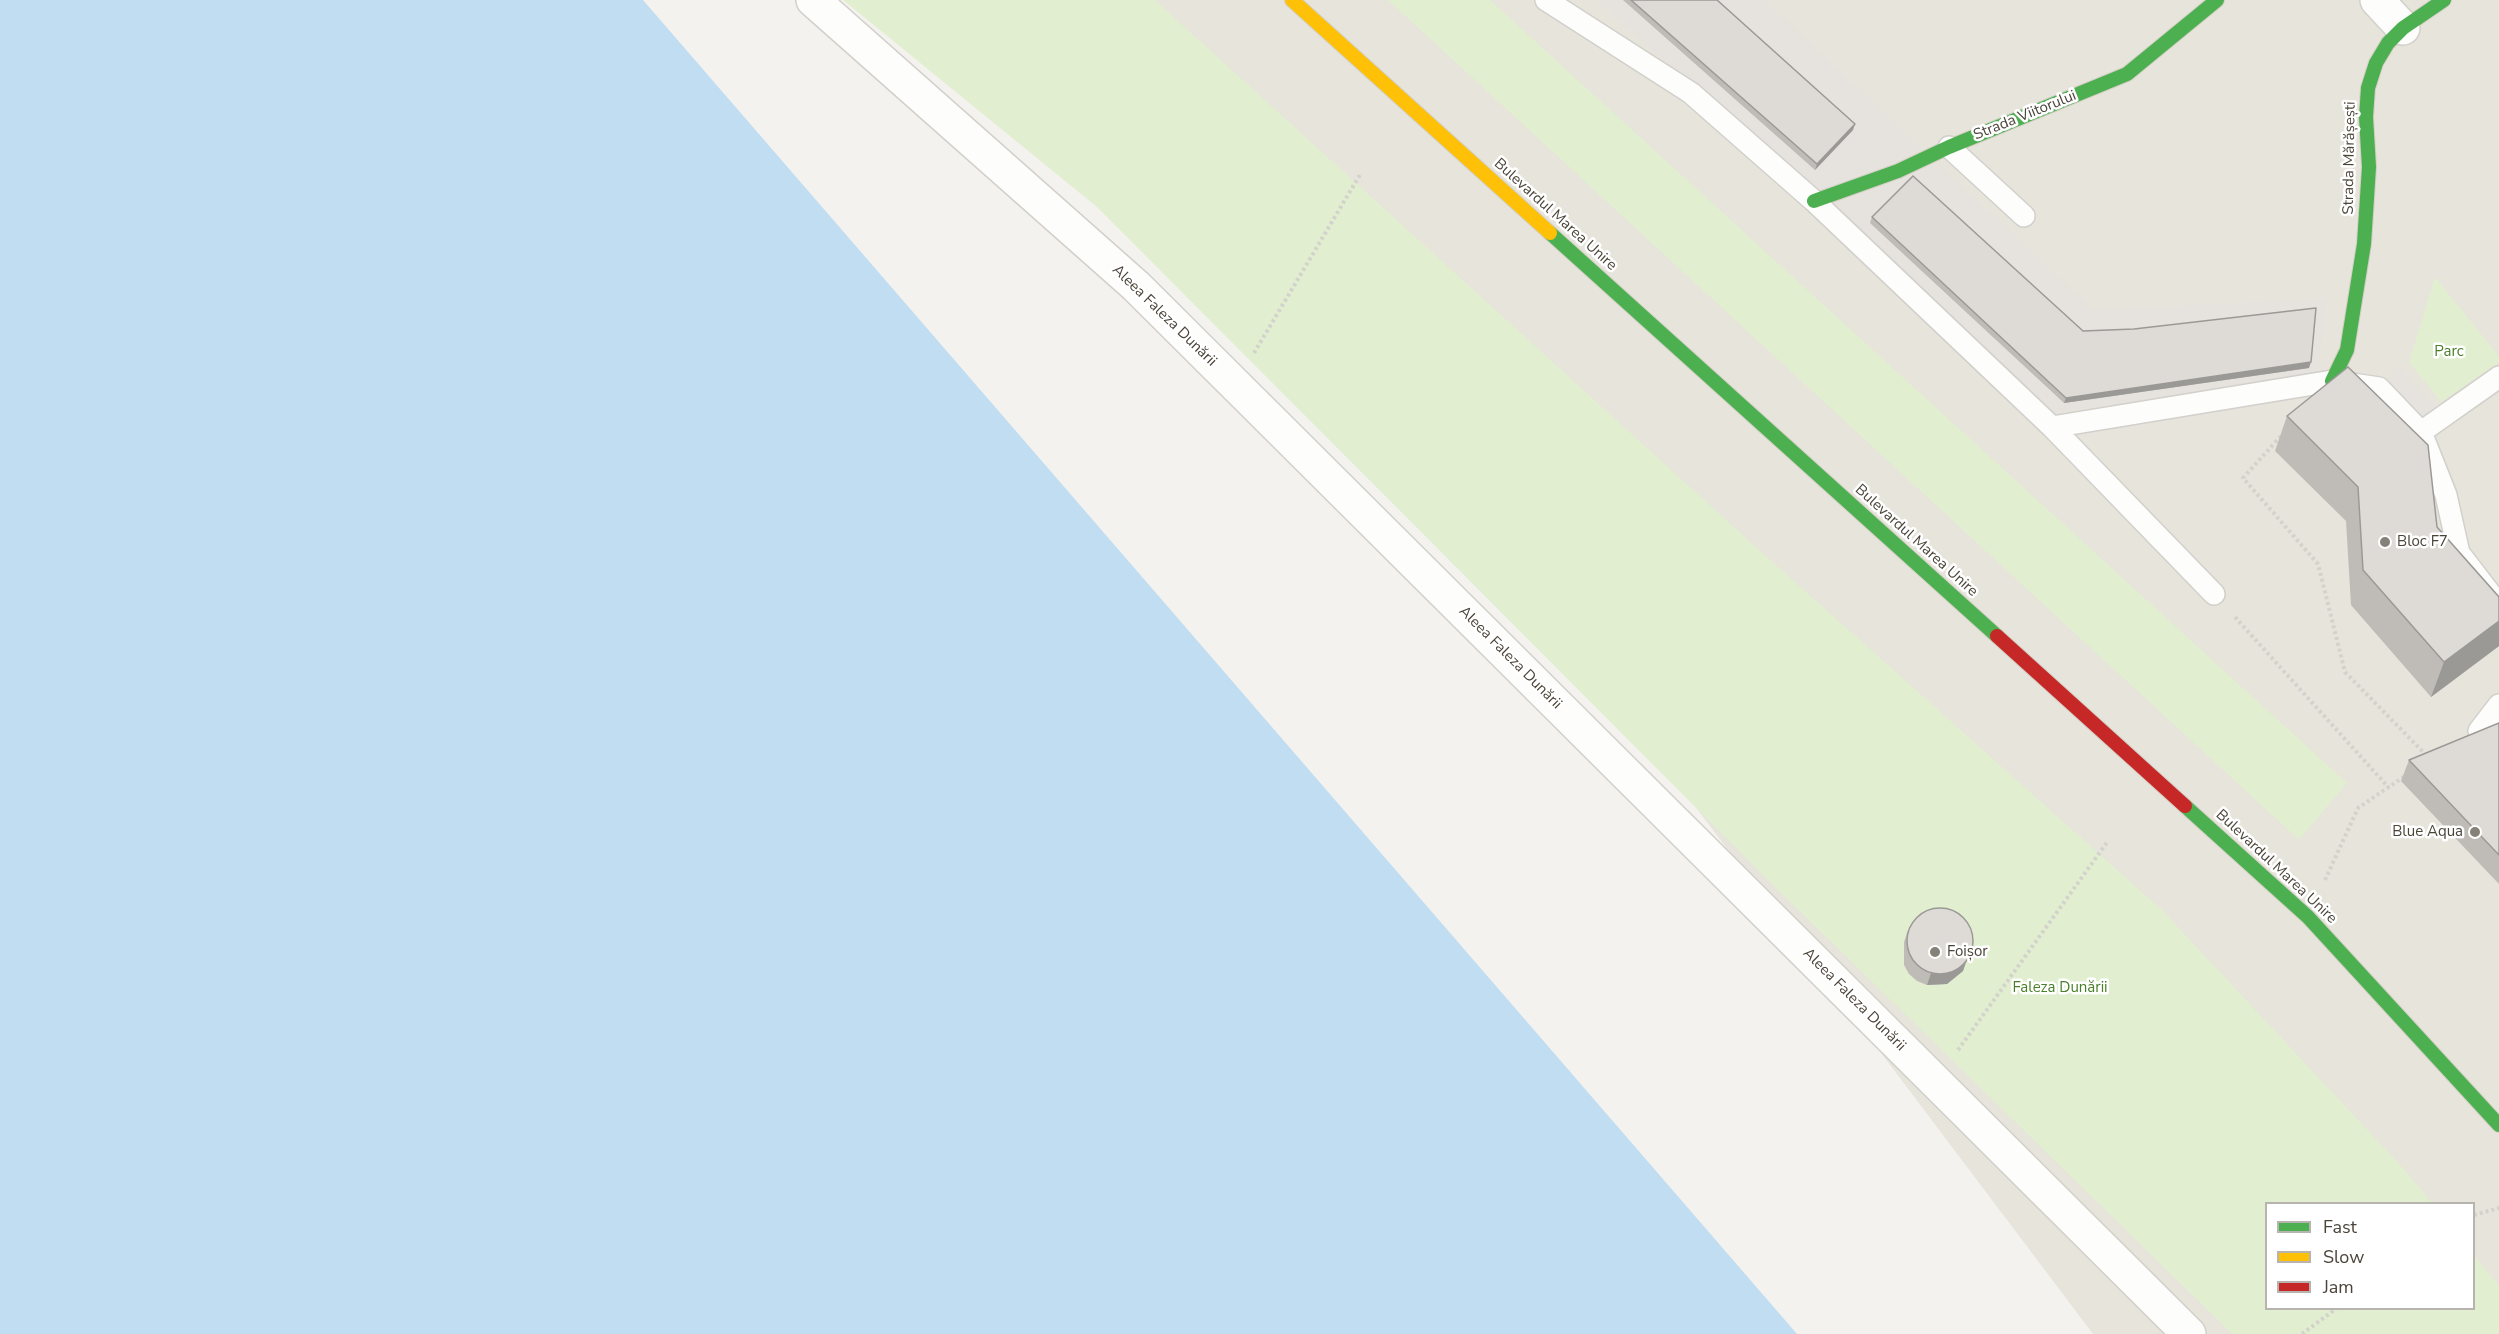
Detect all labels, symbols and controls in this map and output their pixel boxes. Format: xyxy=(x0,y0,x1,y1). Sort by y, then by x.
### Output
street label: Strada Viitorului xyxy=(1971,87,2079,145)
street label: Strada Mărășești xyxy=(2340,101,2360,215)
street label: Bulevardul Marea Unire xyxy=(1490,155,1620,275)
street label: Aleea Faleza Dunării xyxy=(1108,262,1220,370)
park label: Parc xyxy=(2434,343,2464,361)
street label: Bulevardul Marea Unire xyxy=(1851,481,1981,601)
place label: Bloc F7 xyxy=(2397,533,2448,551)
marker: Bloc F7 xyxy=(2378,535,2392,549)
street label: Aleea Faleza Dunării xyxy=(1455,603,1565,713)
street label: Bulevardul Marea Unire xyxy=(2212,806,2340,928)
place label: Blue Aqua xyxy=(2392,823,2463,841)
marker: Blue Aqua xyxy=(2468,825,2482,839)
place label: Foișor xyxy=(1947,943,1988,961)
street label: Aleea Faleza Dunării xyxy=(1799,945,1909,1055)
marker: Foișor xyxy=(1928,945,1942,959)
park label: Faleza Dunării xyxy=(2012,979,2108,997)
legend xyxy=(2265,1202,2475,1310)
text: Fast xyxy=(2323,1215,2357,1239)
text: Slow xyxy=(2323,1245,2364,1269)
text: Jam xyxy=(2323,1275,2354,1299)

